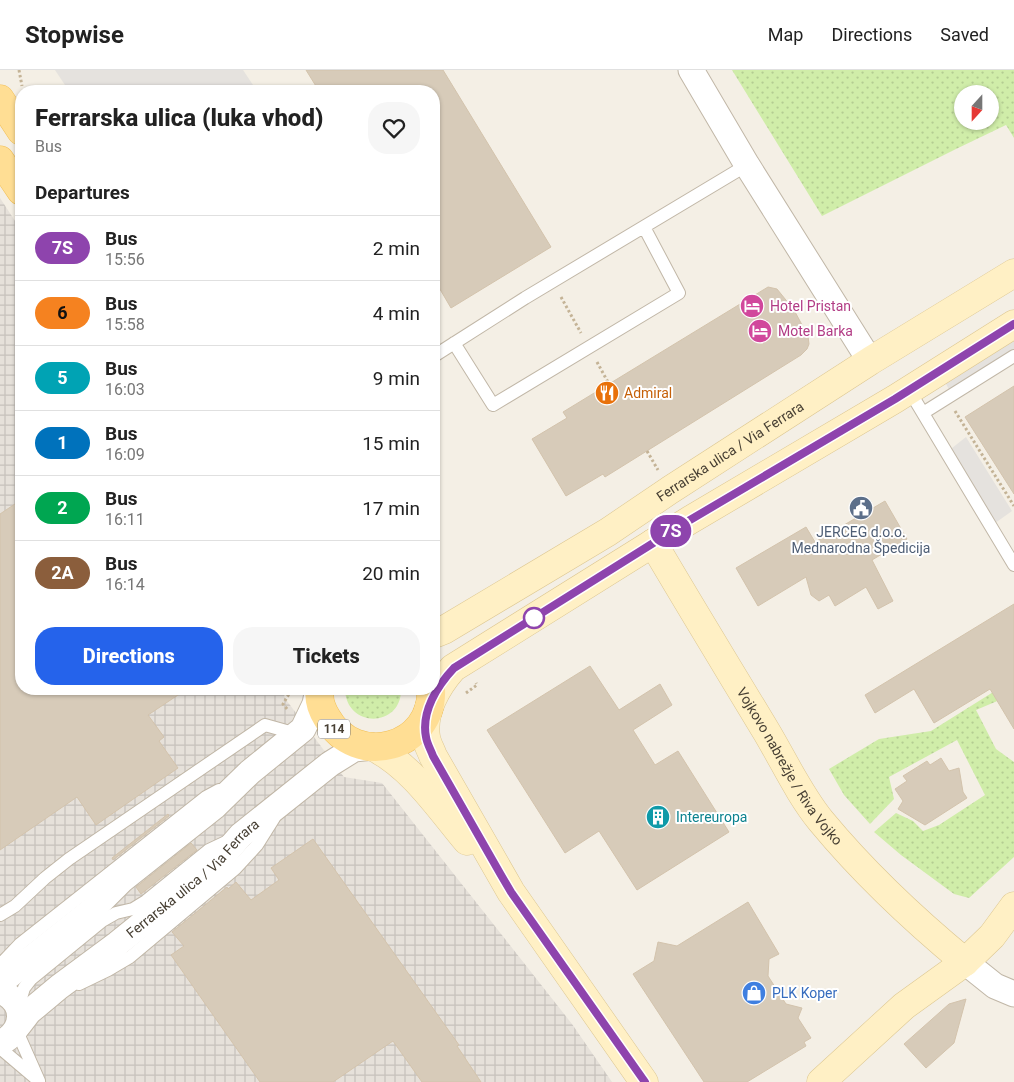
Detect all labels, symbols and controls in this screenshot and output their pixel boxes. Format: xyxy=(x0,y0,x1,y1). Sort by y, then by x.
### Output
text: Stopwise xyxy=(25,21,124,49)
text: Map xyxy=(768,24,803,45)
text: Directions xyxy=(831,24,912,45)
text: Saved xyxy=(940,24,989,45)
north arrow xyxy=(954,85,999,130)
map controls xyxy=(954,85,999,130)
button: heart xyxy=(368,102,420,154)
text: Ferrarska ulica (luka vhod) xyxy=(35,104,323,132)
text: Bus xyxy=(35,137,62,156)
text: Departures xyxy=(35,181,130,204)
text: Bus xyxy=(105,227,138,250)
text: 7S xyxy=(52,237,73,258)
text: 2 min xyxy=(373,237,420,260)
text: 15:56 xyxy=(105,250,145,269)
text: Bus xyxy=(105,292,138,315)
hotel icon: Hotel Pristan xyxy=(739,293,765,319)
place label: Hotel Pristan xyxy=(770,298,851,314)
text: 6 xyxy=(57,302,68,323)
text: 4 min xyxy=(373,302,420,325)
text: 15:58 xyxy=(105,315,145,334)
hotel icon: Motel Barka xyxy=(747,318,773,344)
place label: Motel Barka xyxy=(778,323,853,339)
text: Bus xyxy=(105,357,138,380)
text: 5 xyxy=(57,367,68,388)
text: 9 min xyxy=(373,367,420,390)
text: 16:03 xyxy=(105,380,145,399)
restaurant icon: Admiral xyxy=(594,380,620,406)
place label: Admiral xyxy=(624,385,672,401)
street label: Ferrarska ulica / Via Ferrara xyxy=(653,398,806,505)
text: Bus xyxy=(105,422,138,445)
text: 1 xyxy=(57,432,68,453)
text: 15 min xyxy=(362,432,420,455)
text: 16:09 xyxy=(105,445,145,464)
text: Bus xyxy=(105,487,138,510)
public building icon: JERCEG d.o.o. Mednarodna Špedicija xyxy=(848,495,874,521)
text: 2 xyxy=(57,497,68,518)
text: 17 min xyxy=(362,497,420,520)
text: 16:11 xyxy=(105,510,145,529)
line badge: 7S xyxy=(648,515,694,547)
text: 7S xyxy=(660,520,682,541)
place label: JERCEG d.o.o. Mednarodna Špedicija xyxy=(792,524,930,556)
text: Bus xyxy=(105,552,138,575)
text: 2A xyxy=(51,562,74,583)
text: 20 min xyxy=(362,562,420,585)
text: 16:14 xyxy=(105,575,145,594)
unlabelled marker xyxy=(523,607,545,629)
button: Directions xyxy=(35,627,223,685)
button: Tickets xyxy=(233,627,420,685)
street label: Vojkovo nabrežje / Riva Vojko xyxy=(734,685,846,848)
road number: 114 xyxy=(318,720,350,739)
building icon: Intereuropa xyxy=(645,804,671,830)
place label: Intereuropa xyxy=(676,809,747,825)
street label: Ferrarska ulica / Via Ferrara xyxy=(123,816,262,941)
shop icon: PLK Koper xyxy=(741,980,767,1006)
place label: PLK Koper xyxy=(772,985,837,1001)

